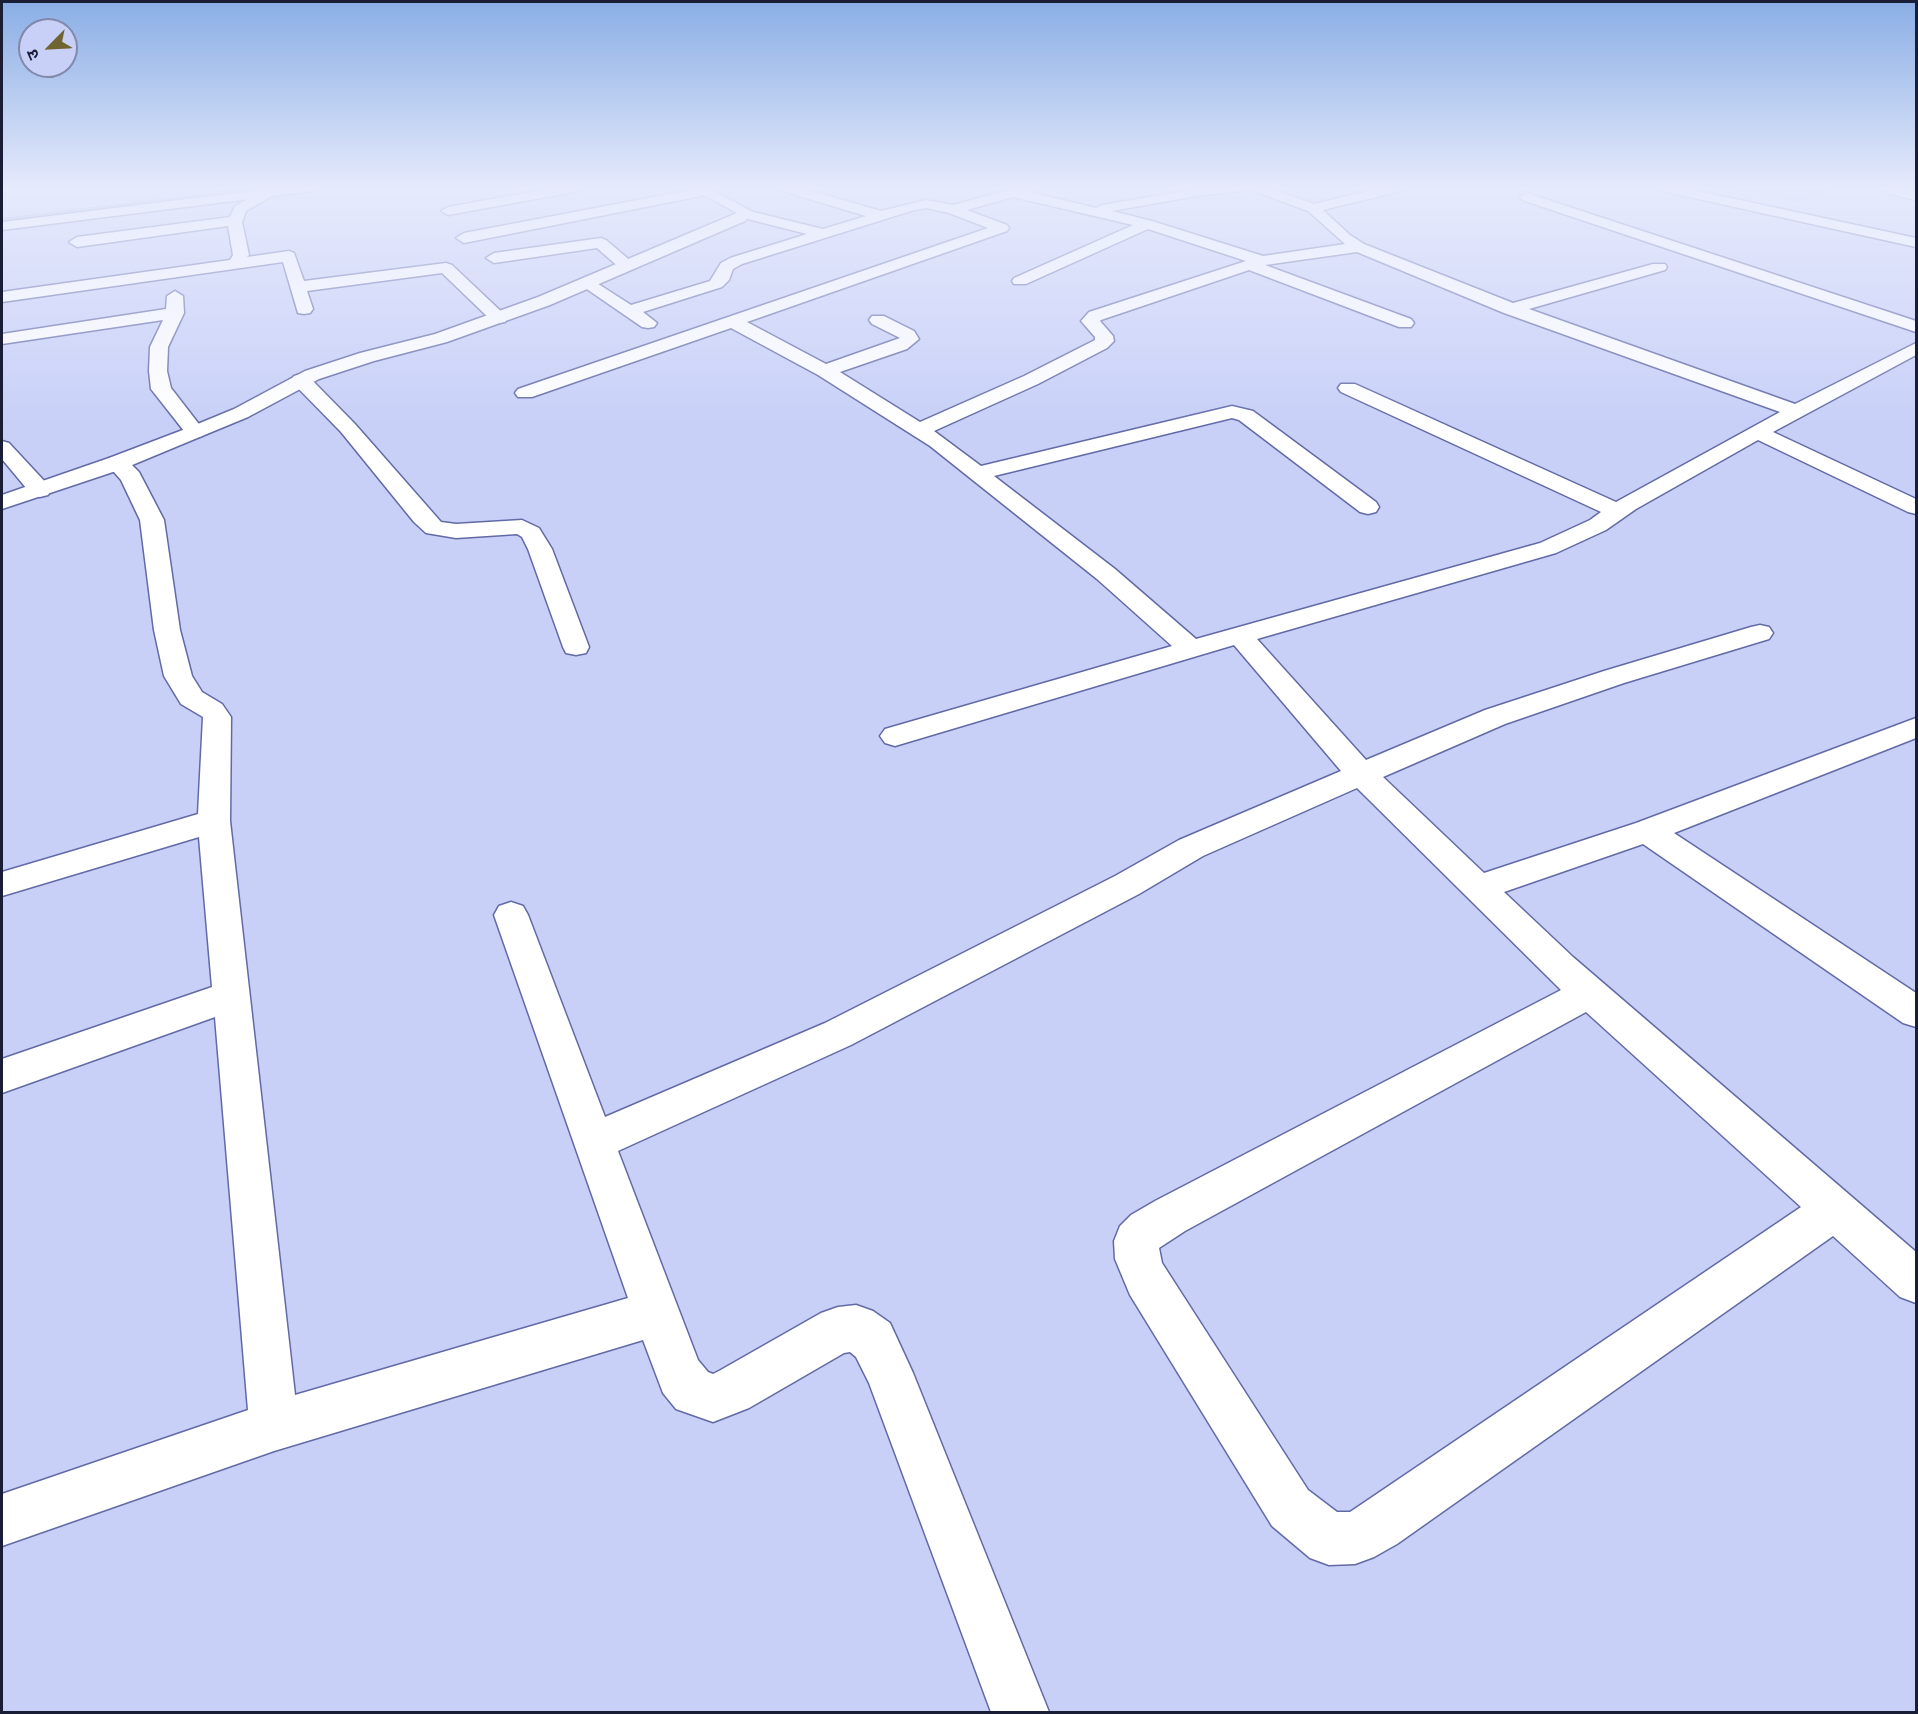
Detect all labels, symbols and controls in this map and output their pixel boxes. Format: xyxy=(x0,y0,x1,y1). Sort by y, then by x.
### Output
north arrow xyxy=(18,18,78,78)
text: उ xyxy=(22,46,44,63)

